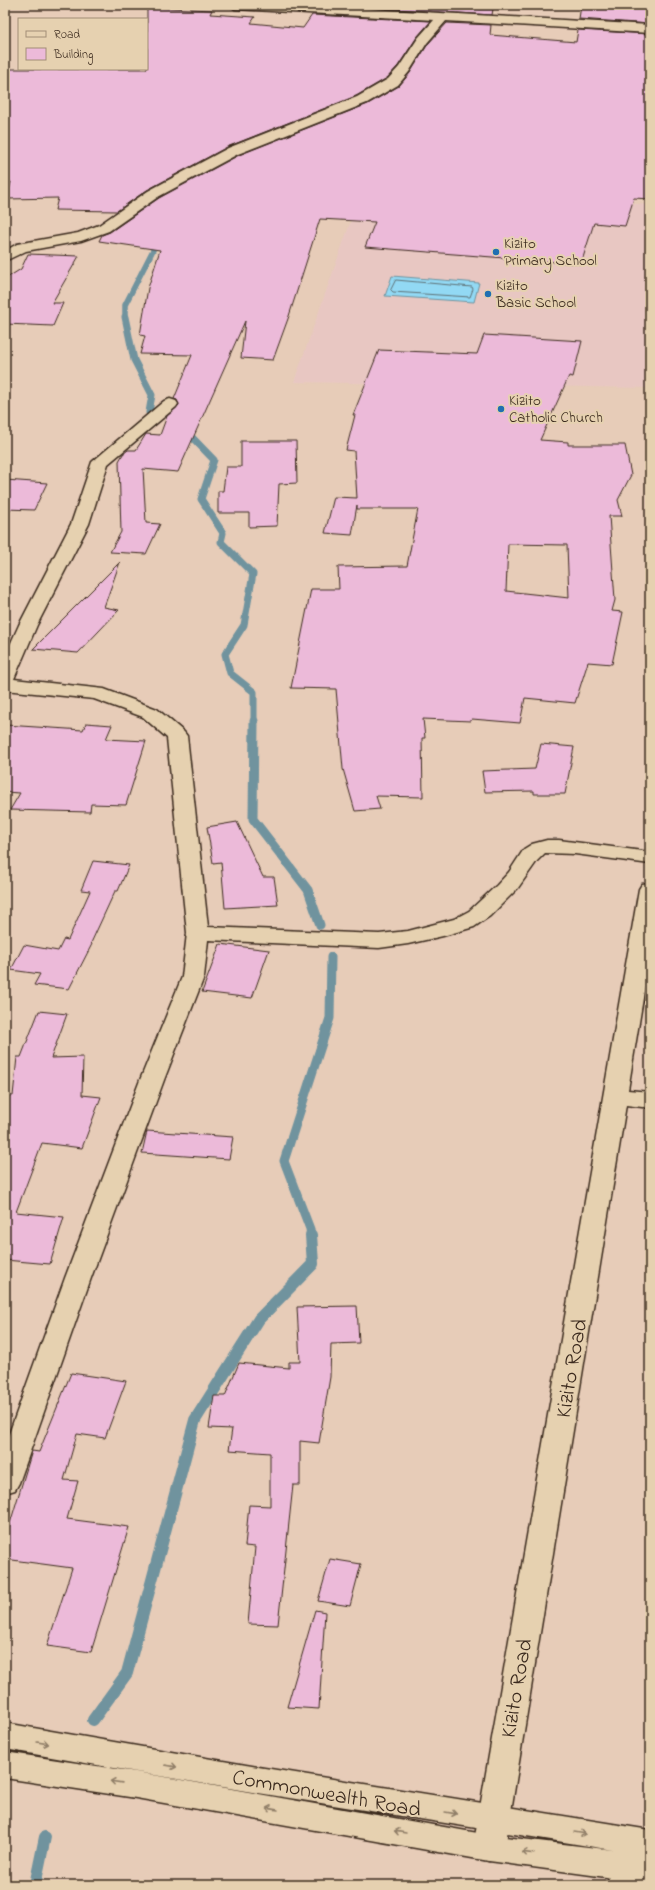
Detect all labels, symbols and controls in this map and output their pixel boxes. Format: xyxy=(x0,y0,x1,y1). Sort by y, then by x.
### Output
legend xyxy=(18,18,148,70)
text: Road xyxy=(54,26,80,44)
text: Building xyxy=(53,46,93,65)
place label: Kizito Primary School xyxy=(504,233,597,273)
marker: Kizito Primary School xyxy=(491,247,501,257)
place label: Kizito Basic School xyxy=(495,275,576,314)
marker: Kizito Basic School xyxy=(483,289,493,299)
place label: Kizito Catholic Church xyxy=(509,390,603,429)
marker: Kizito Catholic Church xyxy=(496,404,506,414)
street label: Kizito Road xyxy=(549,1317,597,1421)
street label: Kizito Road xyxy=(494,1637,542,1741)
one-way arrow xyxy=(36,1739,49,1747)
one-way arrow xyxy=(164,1762,177,1770)
street label: Commonwealth Road xyxy=(230,1763,423,1827)
one-way arrow xyxy=(110,1778,123,1786)
one-way arrow xyxy=(266,1805,279,1813)
one-way arrow xyxy=(444,1809,457,1817)
one-way arrow xyxy=(394,1828,407,1836)
one-way arrow xyxy=(573,1829,586,1837)
one-way arrow xyxy=(522,1849,535,1857)

